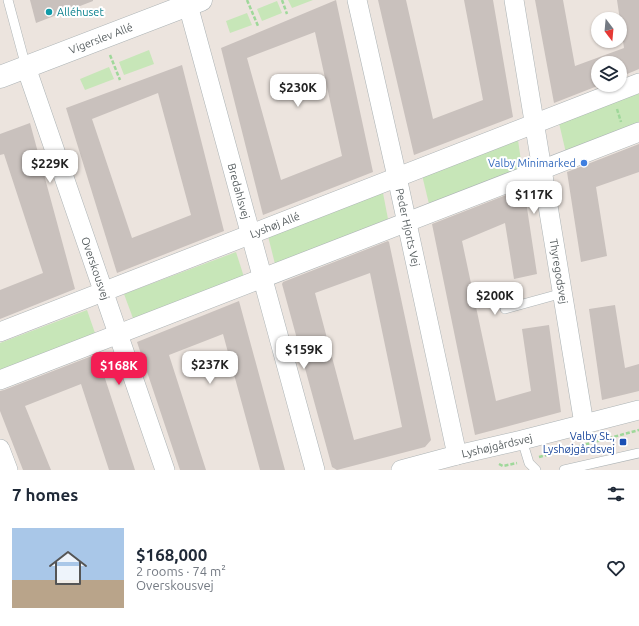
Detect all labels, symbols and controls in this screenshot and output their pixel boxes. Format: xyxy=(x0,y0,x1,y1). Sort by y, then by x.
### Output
place label: Alléhuset xyxy=(57,6,104,18)
marker: Alléhuset xyxy=(44,7,54,17)
north arrow xyxy=(591,12,627,48)
map controls xyxy=(591,12,627,92)
street label: Vigerslev Allé xyxy=(67,21,134,56)
button: layers xyxy=(591,56,627,92)
pin: $230K xyxy=(270,74,326,108)
text: $230K xyxy=(279,80,317,94)
pin: $229K xyxy=(22,150,78,184)
text: $229K xyxy=(31,156,69,170)
place label: Valby Minimarked xyxy=(488,157,576,169)
marker: Valby Minimarked xyxy=(579,158,589,168)
street label: Bredahlsvej xyxy=(225,162,252,220)
pin: $117K xyxy=(506,181,562,215)
street label: Peder Hjorts Vej xyxy=(394,187,422,268)
text: $117K xyxy=(515,187,553,201)
street label: Lyshøj Allé xyxy=(248,210,302,240)
street label: Overskousvej xyxy=(79,235,112,301)
street label: Thyregodsvej xyxy=(548,238,570,305)
pin: $200K xyxy=(467,282,523,316)
text: $200K xyxy=(476,288,514,302)
pin: $159K xyxy=(276,336,332,370)
text: $159K xyxy=(285,342,323,356)
pin: $237K xyxy=(182,351,238,385)
pin: $168K xyxy=(91,352,147,386)
text: $237K xyxy=(191,357,229,371)
text: $168K xyxy=(100,358,138,372)
place label: Valby St., Lyshøjgårdsvej xyxy=(543,430,615,455)
street label: Lyshøjgårdsvej xyxy=(460,432,534,460)
marker: Valby St., Lyshøjgårdsvej xyxy=(618,437,628,447)
icon: filters xyxy=(605,483,627,505)
text: 7 homes xyxy=(12,485,78,504)
icon: home xyxy=(44,544,92,592)
text: $168,000 xyxy=(136,545,207,564)
icon: heart xyxy=(605,557,627,579)
text: 2 rooms · 74 m² xyxy=(136,564,226,578)
text: Overskousvej xyxy=(136,578,214,592)

